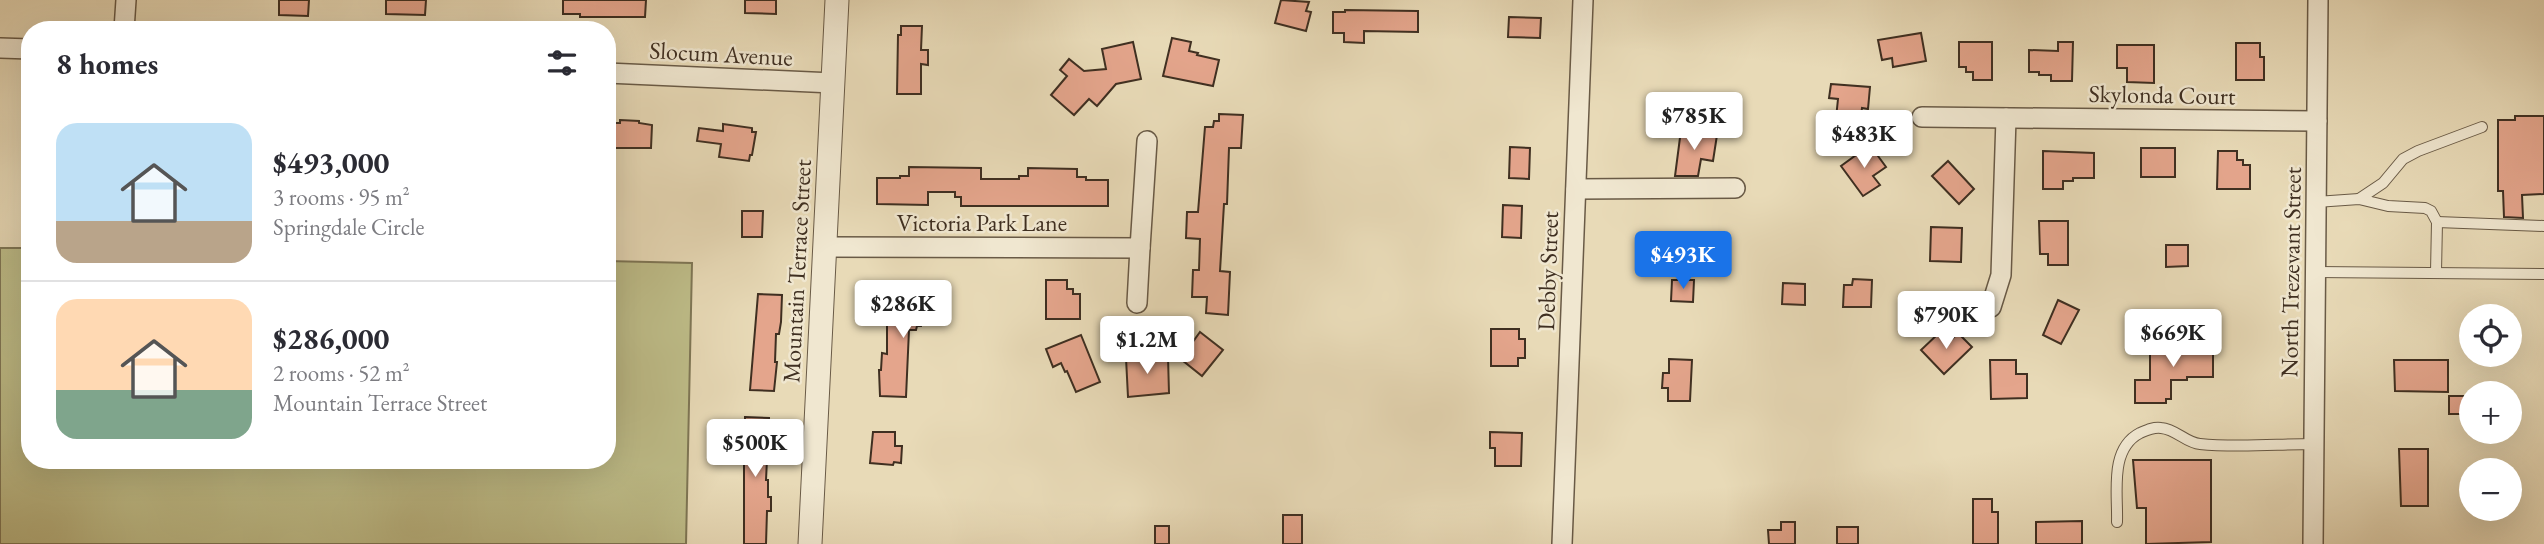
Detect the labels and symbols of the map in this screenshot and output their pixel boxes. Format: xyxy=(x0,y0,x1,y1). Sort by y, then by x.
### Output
street label: Slocum Avenue xyxy=(649,34,794,73)
street label: Skylonda Court xyxy=(2088,78,2236,111)
pin: $785K xyxy=(1645,92,1743,152)
pin: $483K xyxy=(1815,110,1913,170)
street label: Mountain Terrace Street xyxy=(775,158,818,383)
street label: North Trezevant Street xyxy=(2273,166,2308,378)
street label: Victoria Park Lane xyxy=(897,207,1067,238)
street label: Debby Street xyxy=(1530,210,1565,331)
pin: $493K xyxy=(1634,232,1732,291)
pin: $286K xyxy=(854,280,952,340)
pin: $790K xyxy=(1897,292,1995,351)
pin: $669K xyxy=(2124,310,2222,369)
pin: $1.2M xyxy=(1098,316,1196,376)
pin: $500K xyxy=(706,420,804,479)

